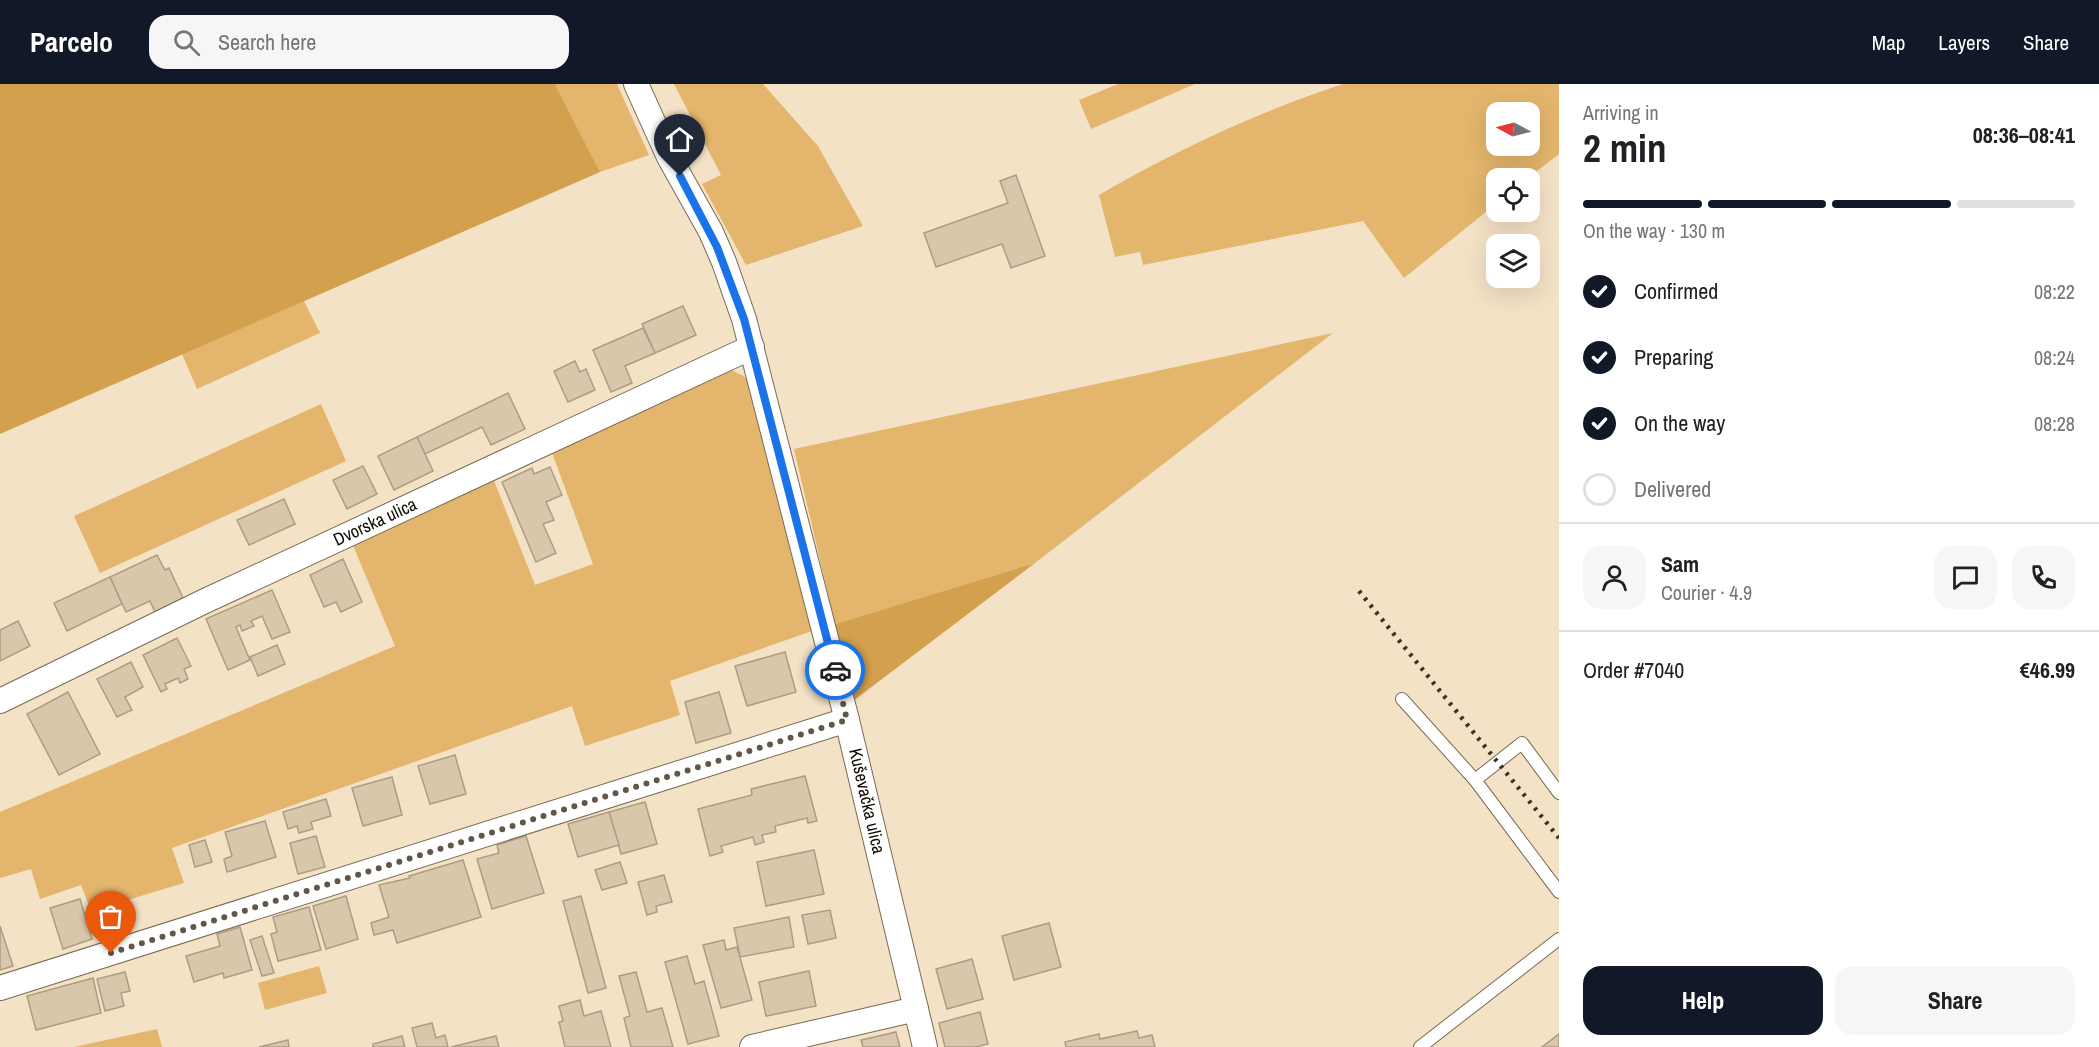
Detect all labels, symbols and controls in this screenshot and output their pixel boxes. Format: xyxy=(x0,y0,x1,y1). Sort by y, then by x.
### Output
search box xyxy=(149,15,569,69)
text: Parcelo xyxy=(30,23,113,61)
icon: search xyxy=(170,26,203,59)
text: Search here xyxy=(218,27,316,57)
text: Map xyxy=(1872,28,1905,57)
text: Layers xyxy=(1938,28,1990,57)
text: Share xyxy=(2023,28,2069,57)
text: Arriving in xyxy=(1583,99,1659,126)
north arrow xyxy=(1486,102,1540,156)
map controls xyxy=(1486,102,1540,288)
pin xyxy=(654,114,705,176)
text: 08:36–08:41 xyxy=(1973,120,2075,150)
text: 2 min xyxy=(1583,122,1667,174)
icon: home xyxy=(663,123,696,156)
button: locate xyxy=(1486,168,1540,222)
text: On the way · 130 m xyxy=(1583,217,1725,244)
button: layers xyxy=(1486,234,1540,288)
icon: check xyxy=(1583,275,1616,308)
text: Confirmed xyxy=(1634,276,1718,306)
text: 08:22 xyxy=(2034,278,2075,305)
icon: check xyxy=(1583,341,1616,374)
text: Preparing xyxy=(1634,342,1713,372)
text: 08:24 xyxy=(2034,344,2075,371)
icon: check xyxy=(1583,407,1616,440)
text: On the way xyxy=(1634,408,1725,438)
text: 08:28 xyxy=(2034,410,2075,437)
text: Delivered xyxy=(1634,474,1711,504)
street label: Dvorska ulica xyxy=(329,491,421,552)
button: person xyxy=(1583,546,1646,609)
button: chat xyxy=(1934,546,1997,609)
button: phone xyxy=(2012,546,2075,609)
text: Sam xyxy=(1661,549,1699,579)
text: Courier · 4.9 xyxy=(1661,579,1752,606)
courier xyxy=(805,640,865,700)
icon: car xyxy=(819,654,852,687)
text: Order #7040 xyxy=(1583,655,1684,685)
text: €46.99 xyxy=(2020,655,2075,685)
street label: Kuševačka ulica xyxy=(843,746,892,856)
pin xyxy=(85,891,136,953)
icon: bag xyxy=(94,900,127,933)
button: Help xyxy=(1583,966,1823,1035)
button: Share xyxy=(1835,966,2075,1035)

